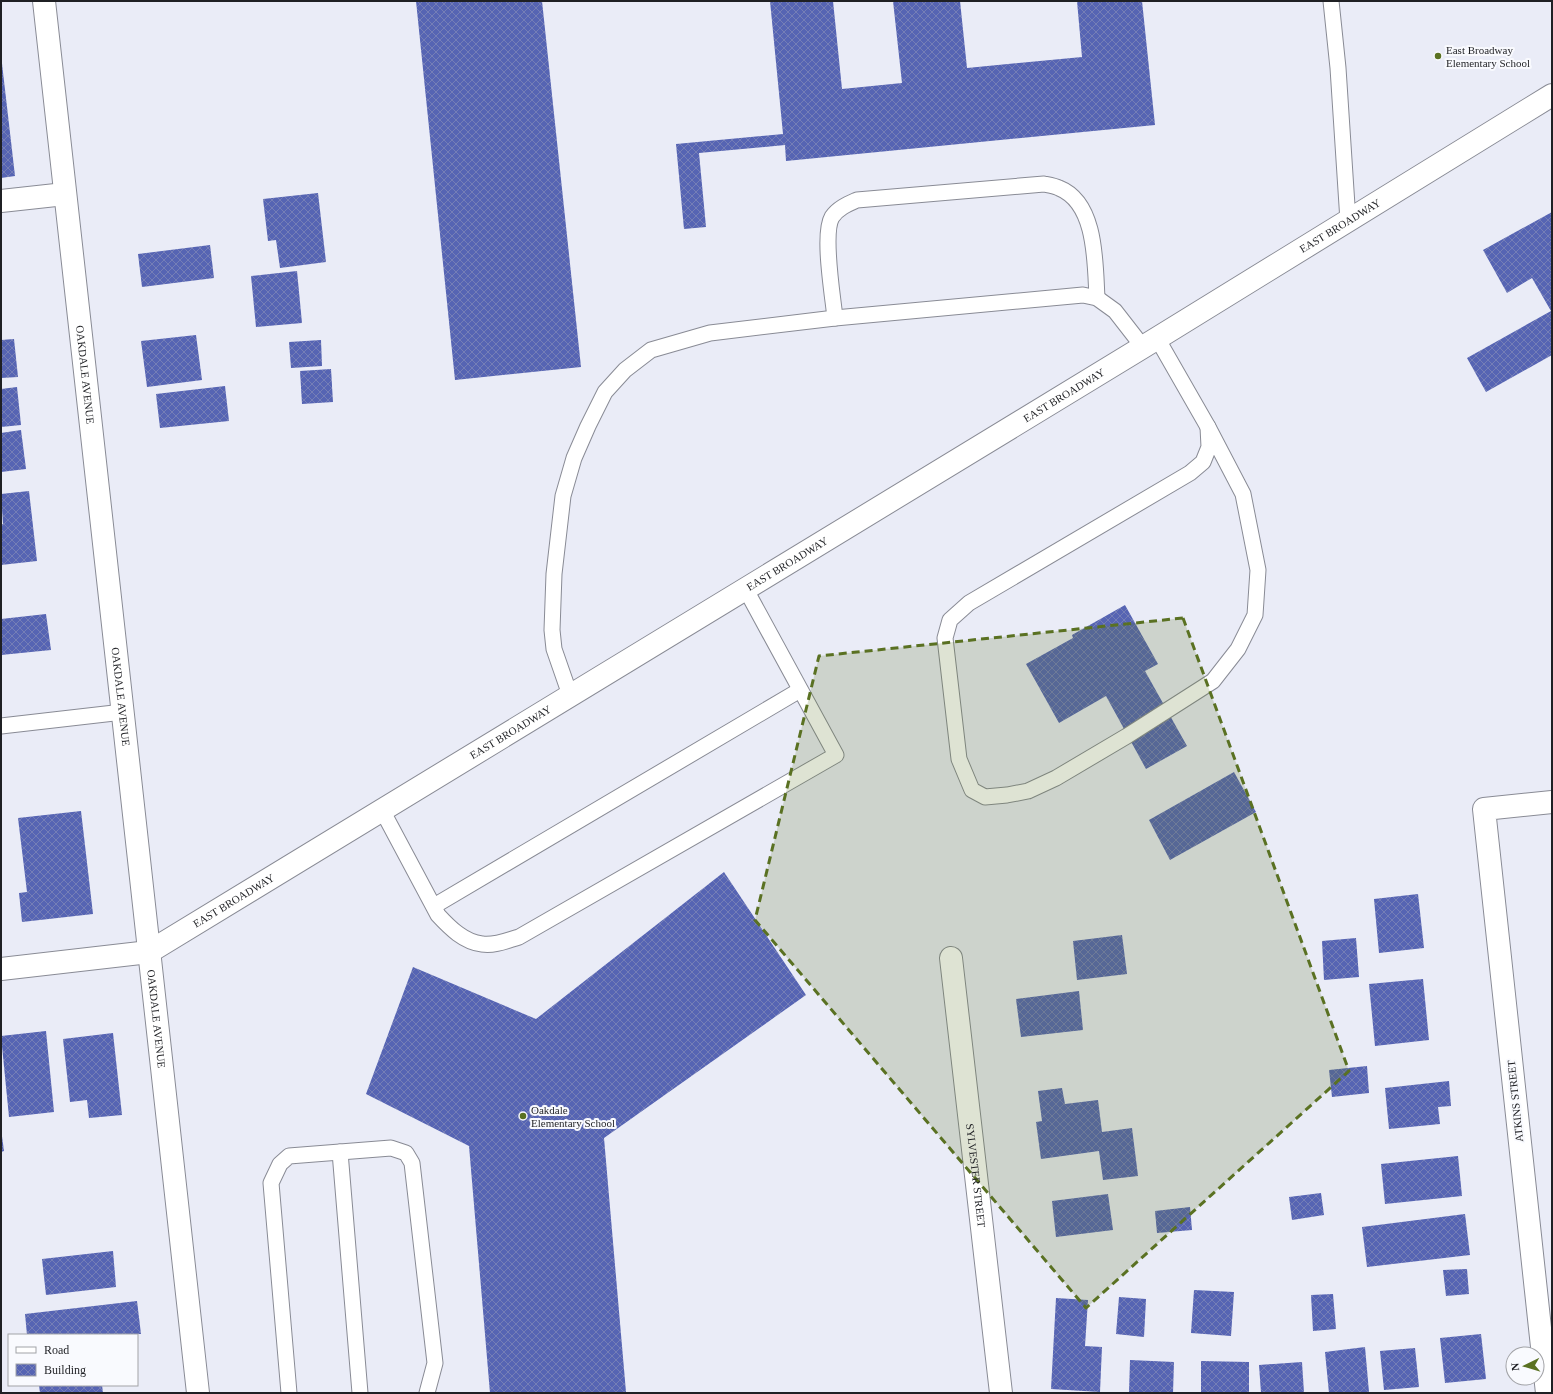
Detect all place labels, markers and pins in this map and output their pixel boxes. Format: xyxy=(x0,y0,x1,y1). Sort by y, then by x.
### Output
place label: East Broadway Elementary School xyxy=(1446,44,1530,69)
marker: East Broadway Elementary School xyxy=(1433,51,1443,61)
place label: Oakdale Elementary School xyxy=(531,1104,615,1129)
marker: Oakdale Elementary School xyxy=(518,1111,528,1121)

